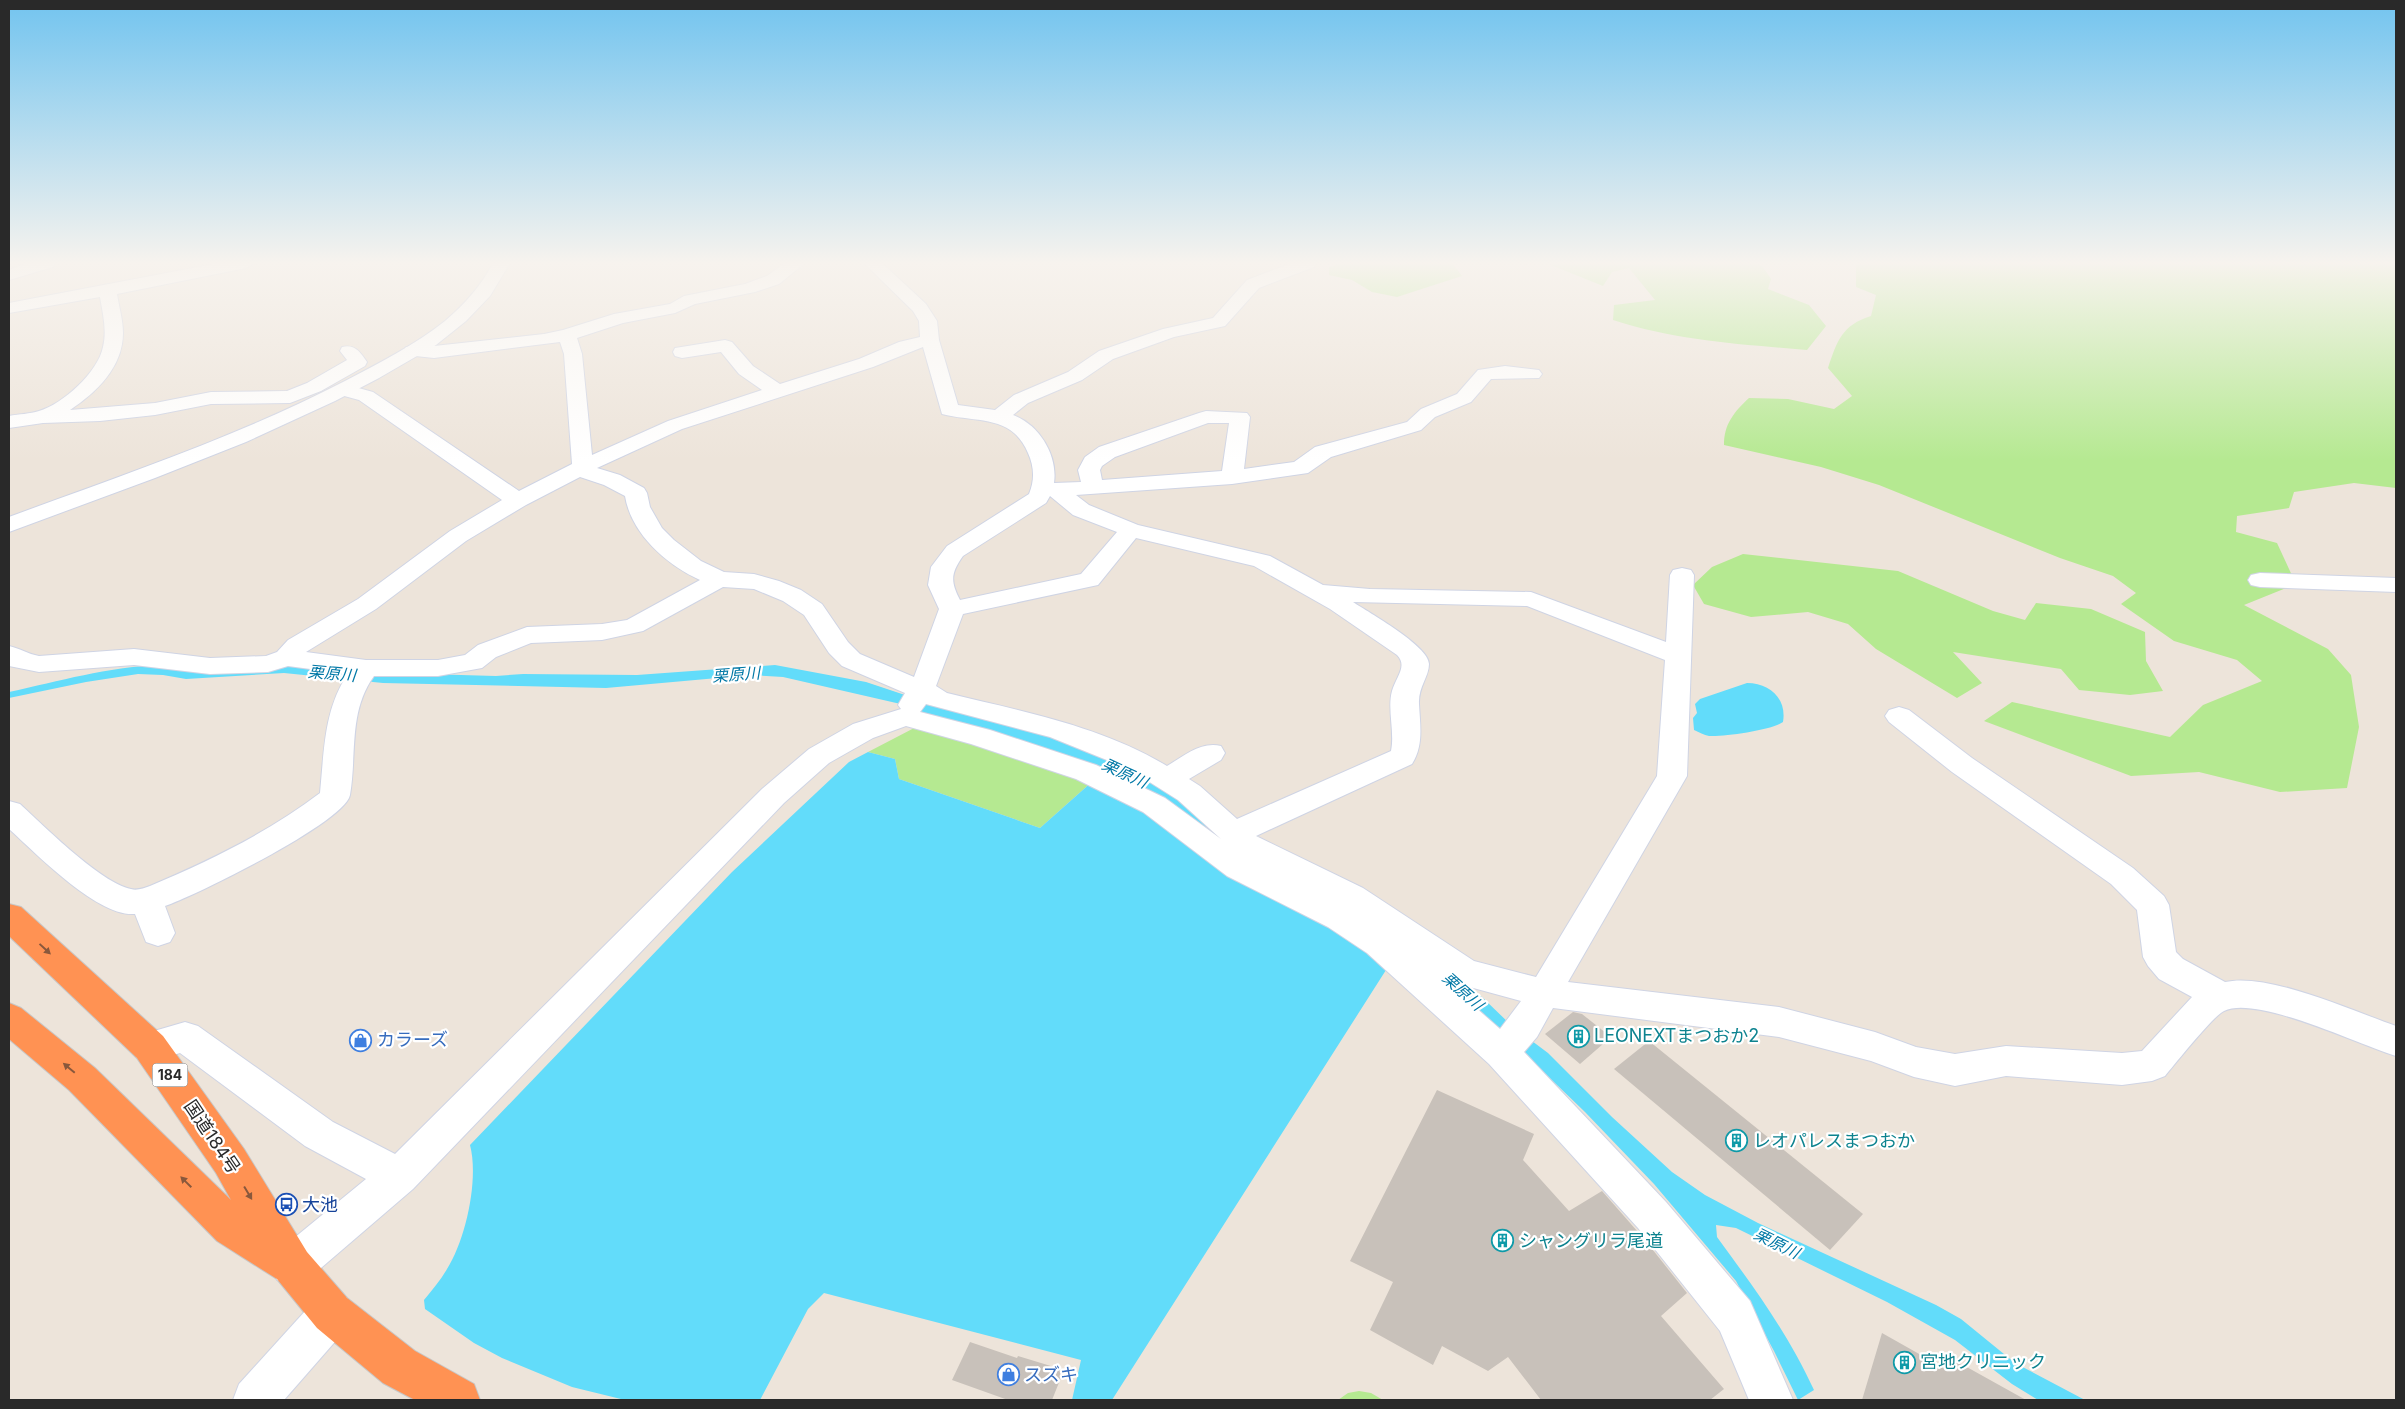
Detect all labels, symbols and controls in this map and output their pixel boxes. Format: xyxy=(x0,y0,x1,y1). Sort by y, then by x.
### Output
water label: 栗原川 xyxy=(307,661,359,685)
water label: 栗原川 xyxy=(711,662,763,686)
water label: 栗原川 xyxy=(1099,754,1153,793)
one-way arrow xyxy=(38,943,50,955)
water label: 栗原川 xyxy=(1438,968,1489,1016)
building icon: LEONEXTまつおか2 xyxy=(1566,1024,1590,1048)
place label: LEONEXTまつおか2 xyxy=(1594,1025,1759,1046)
shop icon: カラーズ xyxy=(349,1028,373,1052)
place label: カラーズ xyxy=(377,1029,448,1050)
one-way arrow xyxy=(63,1063,76,1074)
road number: 184 xyxy=(152,1064,188,1086)
street label: 国道184号 xyxy=(180,1096,245,1177)
building icon: レオパレスまつおか xyxy=(1725,1129,1749,1153)
place label: レオパレスまつおか xyxy=(1753,1130,1915,1151)
one-way arrow xyxy=(180,1176,192,1188)
one-way arrow xyxy=(244,1186,253,1199)
bus stop icon: 大池 xyxy=(274,1193,298,1217)
place label: 大池 xyxy=(302,1194,338,1215)
water label: 栗原川 xyxy=(1751,1223,1805,1263)
building icon: シャングリラ尾道 xyxy=(1491,1229,1515,1253)
place label: シャングリラ尾道 xyxy=(1519,1230,1663,1251)
building icon: 宮地クリニック xyxy=(1892,1350,1916,1374)
place label: 宮地クリニック xyxy=(1920,1351,2046,1372)
shop icon: スズキ xyxy=(996,1363,1020,1387)
place label: スズキ xyxy=(1024,1364,1078,1385)

